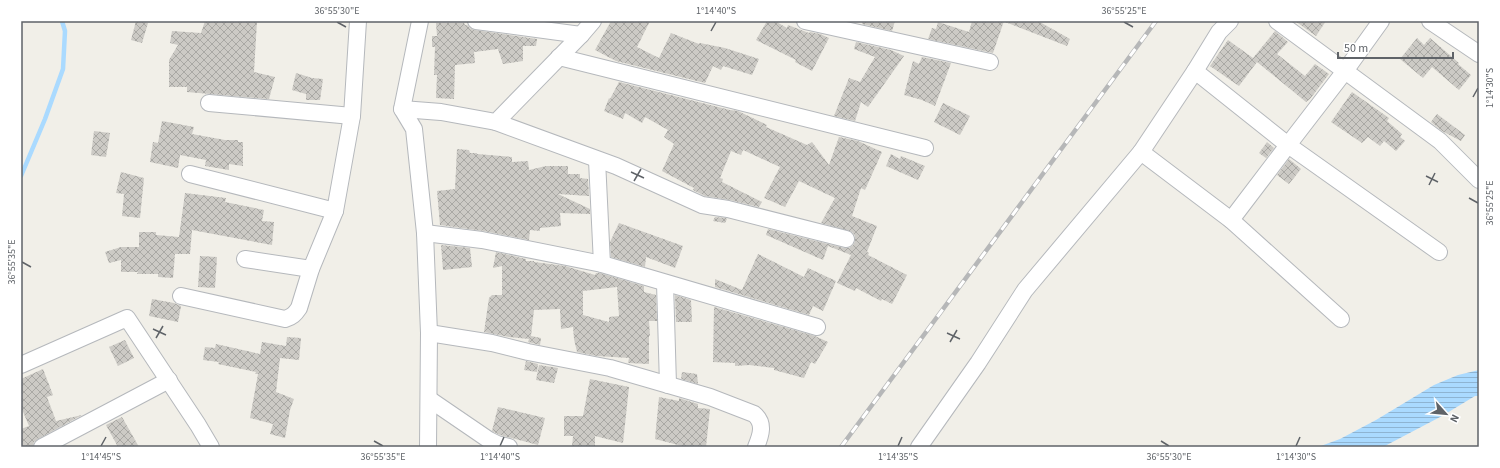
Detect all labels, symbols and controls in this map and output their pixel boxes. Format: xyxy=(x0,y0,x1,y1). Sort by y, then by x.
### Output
text: 36°55'30"E xyxy=(314,4,360,18)
text: 1°14'40"S xyxy=(696,4,736,18)
text: 36°55'25"E xyxy=(1101,4,1147,18)
scale bar xyxy=(1338,34,1453,60)
text: 50 m xyxy=(1344,40,1368,57)
text: 1°14'30"S xyxy=(1483,68,1497,108)
text: 36°55'25"E xyxy=(1483,180,1497,226)
text: 36°55'35"E xyxy=(5,239,19,285)
north arrow xyxy=(1426,394,1466,434)
text: N xyxy=(1446,412,1463,425)
text: 1°14'45"S xyxy=(81,450,121,464)
text: 36°55'35"E xyxy=(360,450,406,464)
text: 1°14'40"S xyxy=(480,450,520,464)
text: 1°14'35"S xyxy=(878,450,918,464)
text: 36°55'30"E xyxy=(1146,450,1192,464)
text: 1°14'30"S xyxy=(1276,450,1316,464)

